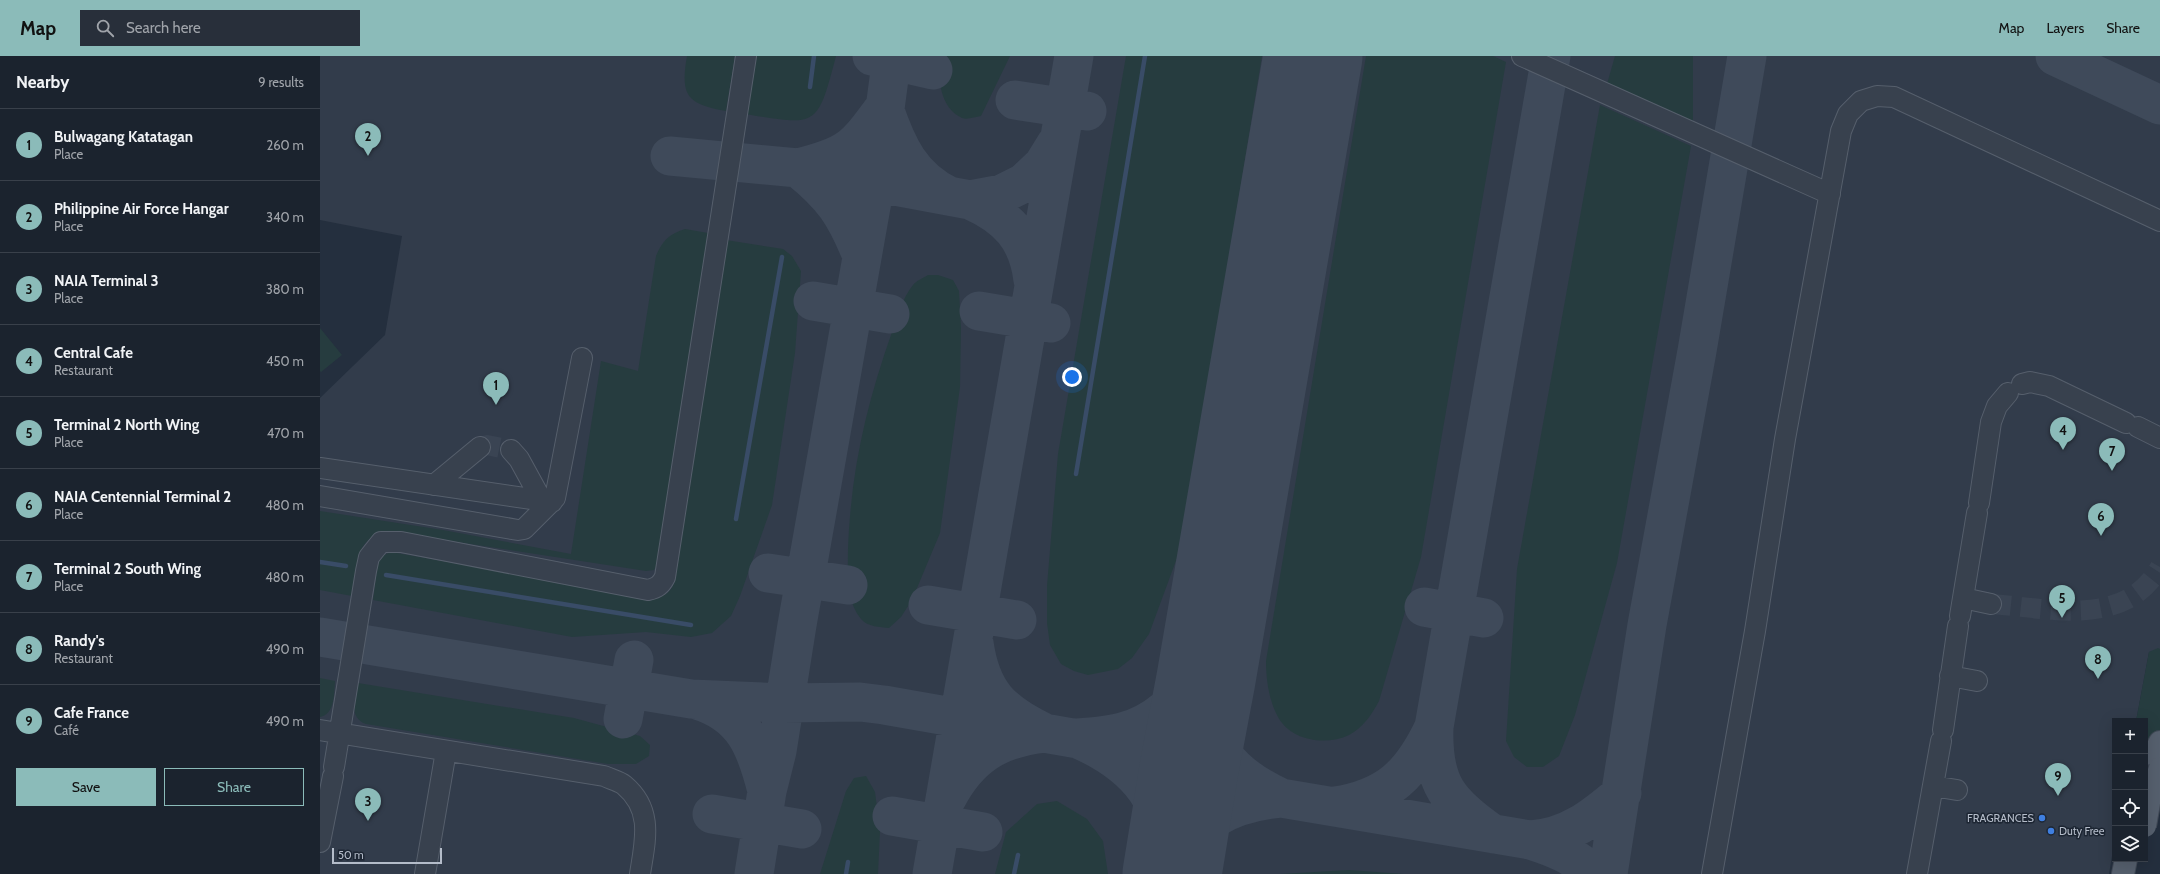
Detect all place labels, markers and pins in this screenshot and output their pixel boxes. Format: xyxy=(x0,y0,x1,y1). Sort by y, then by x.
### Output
pin: 2 xyxy=(355,123,381,156)
pin: 1 xyxy=(483,372,509,405)
pin: 4 xyxy=(2050,417,2076,450)
pin: 7 xyxy=(2099,438,2125,471)
pin: 6 xyxy=(2088,503,2114,536)
pin: 5 xyxy=(2049,585,2075,618)
pin: 8 xyxy=(2085,646,2111,679)
pin: 9 xyxy=(2045,763,2071,796)
pin: 3 xyxy=(355,788,381,821)
place label: FRAGRANCES xyxy=(1967,811,2035,825)
marker: FRAGRANCES xyxy=(2037,813,2047,823)
place label: Duty Free xyxy=(2059,824,2105,838)
marker: Duty Free xyxy=(2046,826,2056,836)

